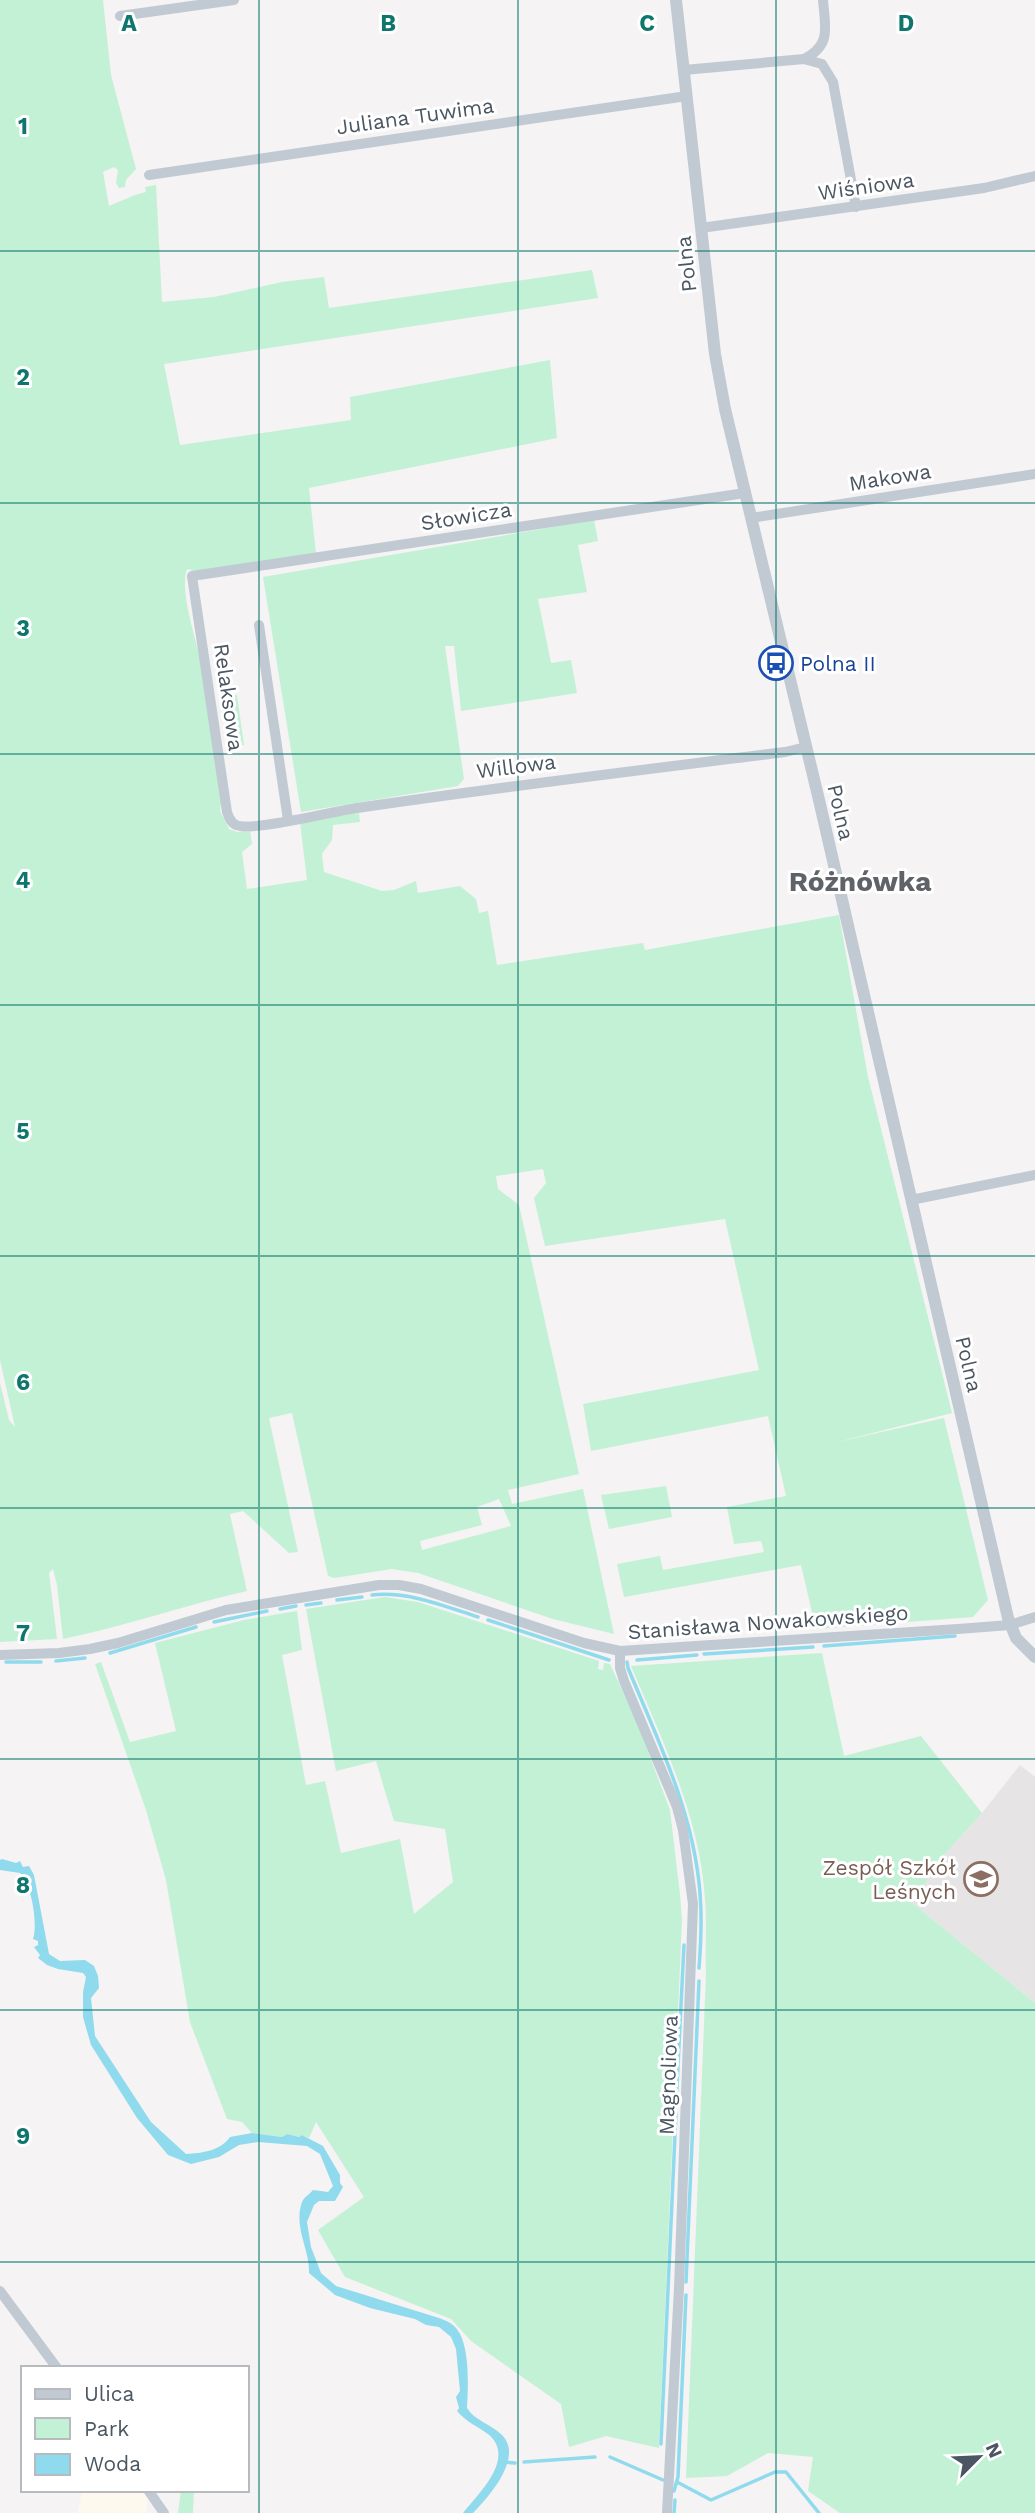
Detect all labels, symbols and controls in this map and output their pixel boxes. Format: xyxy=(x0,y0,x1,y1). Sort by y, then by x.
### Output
text: A xyxy=(121,10,137,37)
text: B xyxy=(380,10,396,37)
text: C xyxy=(639,10,655,37)
text: D xyxy=(898,10,914,37)
street label: Juliana Tuwima xyxy=(335,93,496,139)
text: 1 xyxy=(18,113,28,140)
street label: Wiśniowa xyxy=(816,167,916,205)
street label: Polna xyxy=(671,234,701,293)
text: 2 xyxy=(16,364,30,391)
street label: Makowa xyxy=(847,458,933,496)
street label: Słowicza xyxy=(419,496,513,536)
text: 3 xyxy=(16,615,30,642)
street label: Relaksowa xyxy=(209,642,249,752)
bus stop icon: Polna II xyxy=(757,644,795,682)
place label: Polna II xyxy=(800,651,876,676)
street label: Willowa xyxy=(475,749,557,783)
street label: Polna xyxy=(822,782,860,842)
district label: Różnówka xyxy=(789,865,932,898)
text: 4 xyxy=(16,867,31,894)
text: 5 xyxy=(16,1118,30,1145)
street label: Polna xyxy=(950,1334,988,1394)
text: 6 xyxy=(16,1369,30,1396)
street label: Stanisława Nowakowskiego xyxy=(627,1600,909,1644)
text: 7 xyxy=(16,1620,30,1647)
place label: Zespół Szkół Leśnych xyxy=(823,1855,956,1904)
school or university icon: Zespół Szkół Leśnych xyxy=(962,1860,1000,1898)
text: 8 xyxy=(16,1872,30,1899)
street label: Magnoliowa xyxy=(653,2015,683,2135)
text: 9 xyxy=(16,2123,30,2150)
legend xyxy=(21,2366,248,2492)
text: Ulica xyxy=(84,2381,135,2406)
text: Park xyxy=(84,2416,129,2441)
north arrow xyxy=(944,2422,1014,2492)
text: N xyxy=(981,2439,1007,2461)
text: Woda xyxy=(84,2451,141,2476)

